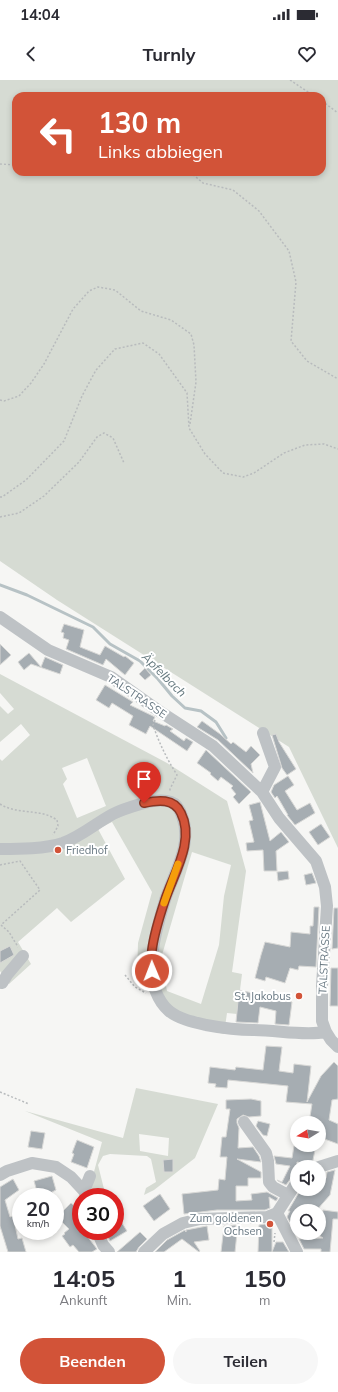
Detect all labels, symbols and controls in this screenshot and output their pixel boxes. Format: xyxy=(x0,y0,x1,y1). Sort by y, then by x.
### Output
text: 14:04 xyxy=(20,5,60,24)
icon: back xyxy=(20,43,42,65)
text: Turnly xyxy=(143,43,195,66)
icon: heart xyxy=(296,43,318,65)
text: 130 m xyxy=(98,105,181,140)
icon: left xyxy=(32,108,84,160)
text: Links abbiegen xyxy=(98,140,223,163)
water label: Äpfelbach xyxy=(138,649,190,700)
street label: TALSTRASSE xyxy=(105,671,169,721)
pin xyxy=(127,762,161,803)
icon: arrive xyxy=(133,768,155,790)
place label: Friedhof xyxy=(66,843,108,857)
marker: Friedhof xyxy=(53,845,63,855)
street label: TALSTRASSE xyxy=(315,925,333,995)
position arrow xyxy=(131,950,173,992)
place label: St. Jakobus xyxy=(234,989,291,1003)
marker: St. Jakobus xyxy=(294,991,304,1001)
north arrow xyxy=(290,1116,326,1152)
map controls xyxy=(290,1116,326,1240)
button: sound xyxy=(290,1160,326,1196)
speed limit sign: 30 xyxy=(72,1188,124,1240)
text: 20 xyxy=(26,1196,50,1221)
button: search xyxy=(290,1204,326,1240)
place label: Zum goldenen Ochsen xyxy=(190,1211,262,1238)
text: km/h xyxy=(27,1217,49,1230)
marker: Zum goldenen Ochsen xyxy=(265,1219,275,1229)
text: 14:05 xyxy=(52,1263,115,1293)
text: 1 xyxy=(172,1263,186,1293)
text: 150 xyxy=(243,1263,286,1293)
text: Ankunft xyxy=(60,1292,107,1308)
text: Min. xyxy=(167,1292,192,1308)
text: m xyxy=(259,1292,271,1308)
button: Beenden xyxy=(20,1338,165,1384)
button: Teilen xyxy=(173,1338,318,1384)

